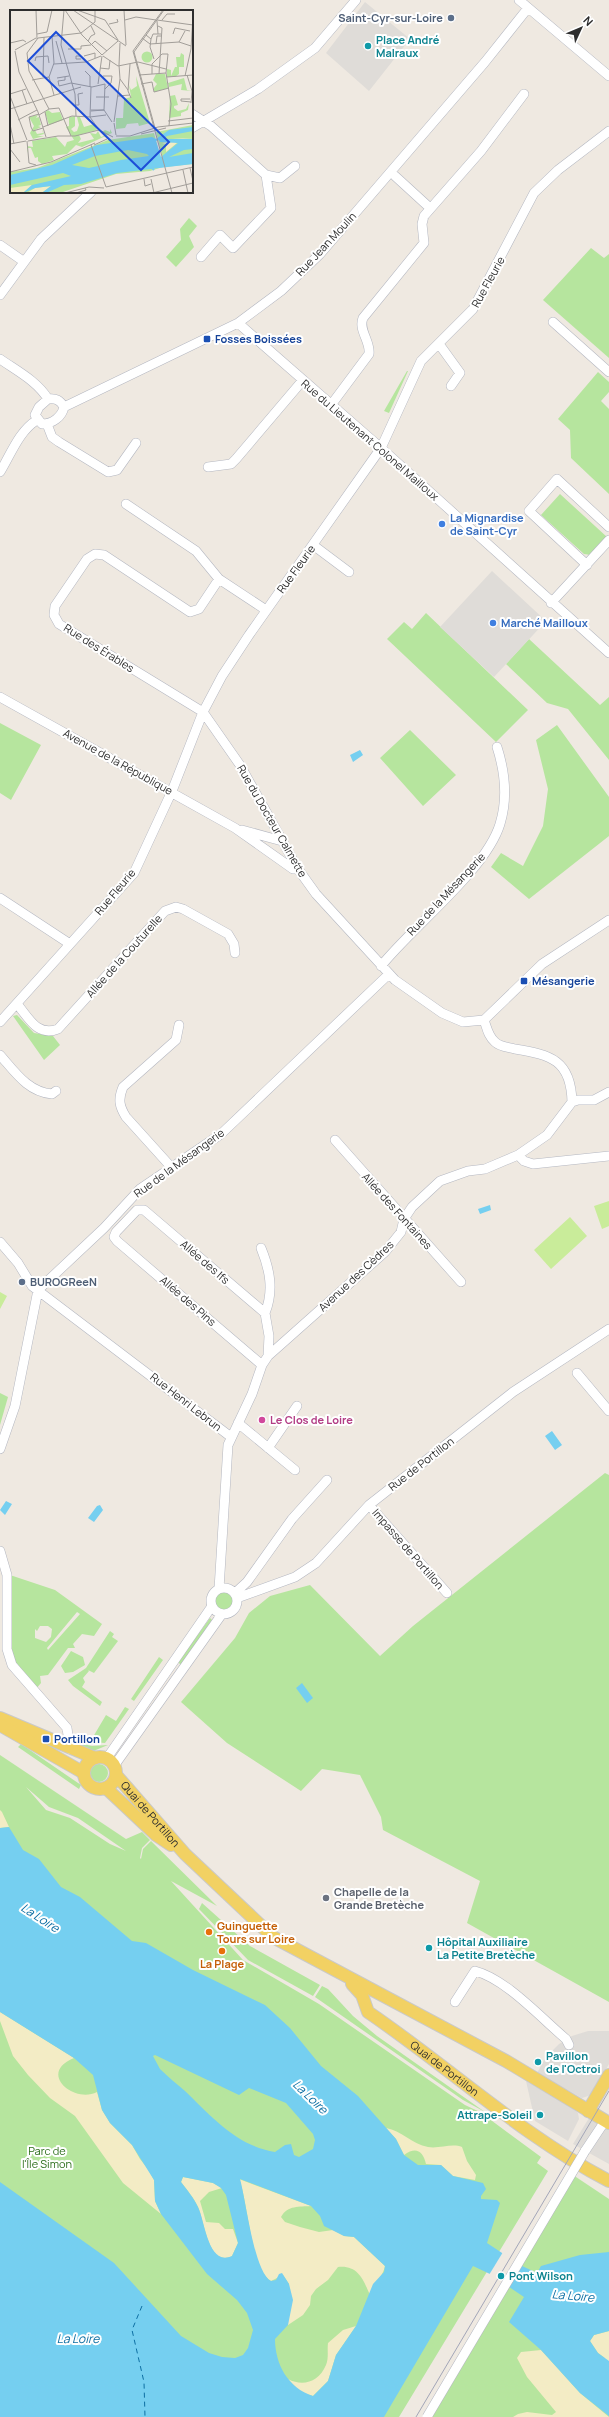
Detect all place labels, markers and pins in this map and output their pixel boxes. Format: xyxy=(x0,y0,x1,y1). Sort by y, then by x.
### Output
place label: Saint-Cyr-sur-Loire xyxy=(338,10,443,25)
marker: Saint-Cyr-sur-Loire xyxy=(446,13,456,23)
place label: Place André Malraux xyxy=(376,32,440,60)
marker: Place André Malraux xyxy=(363,41,373,51)
place label: Fosses Boissées xyxy=(215,331,302,346)
marker: Fosses Boissées xyxy=(202,334,212,344)
place label: La Mignardise de Saint-Cyr xyxy=(450,510,524,538)
marker: La Mignardise de Saint-Cyr xyxy=(437,519,447,529)
place label: Marché Mailloux xyxy=(501,615,588,630)
marker: Marché Mailloux xyxy=(488,618,498,628)
place label: Mésangerie xyxy=(532,973,595,988)
marker: Mésangerie xyxy=(519,976,529,986)
place label: BUROGReeN xyxy=(30,1274,97,1289)
marker: BUROGReeN xyxy=(17,1277,27,1287)
place label: Le Clos de Loire xyxy=(270,1412,353,1427)
marker: Le Clos de Loire xyxy=(257,1415,267,1425)
place label: Portillon xyxy=(54,1731,100,1746)
marker: Portillon xyxy=(41,1734,51,1744)
place label: Chapelle de la Grande Bretèche xyxy=(334,1884,424,1912)
marker: Chapelle de la Grande Bretèche xyxy=(321,1893,331,1903)
place label: Guinguette Tours sur Loire xyxy=(217,1918,295,1946)
marker: Guinguette Tours sur Loire xyxy=(204,1927,214,1937)
place label: Hôpital Auxiliaire La Petite Bretèche xyxy=(437,1934,536,1962)
marker: Hôpital Auxiliaire La Petite Bretèche xyxy=(424,1943,434,1953)
marker: La Plage xyxy=(217,1946,227,1956)
place label: La Plage xyxy=(200,1956,245,1971)
place label: Pavillon de l'Octroi xyxy=(546,2048,600,2076)
marker: Pavillon de l'Octroi xyxy=(533,2057,543,2067)
place label: Attrape-Soleil xyxy=(457,2107,532,2122)
marker: Attrape-Soleil xyxy=(535,2110,545,2120)
place label: Pont Wilson xyxy=(509,2268,573,2283)
marker: Pont Wilson xyxy=(496,2271,506,2281)

